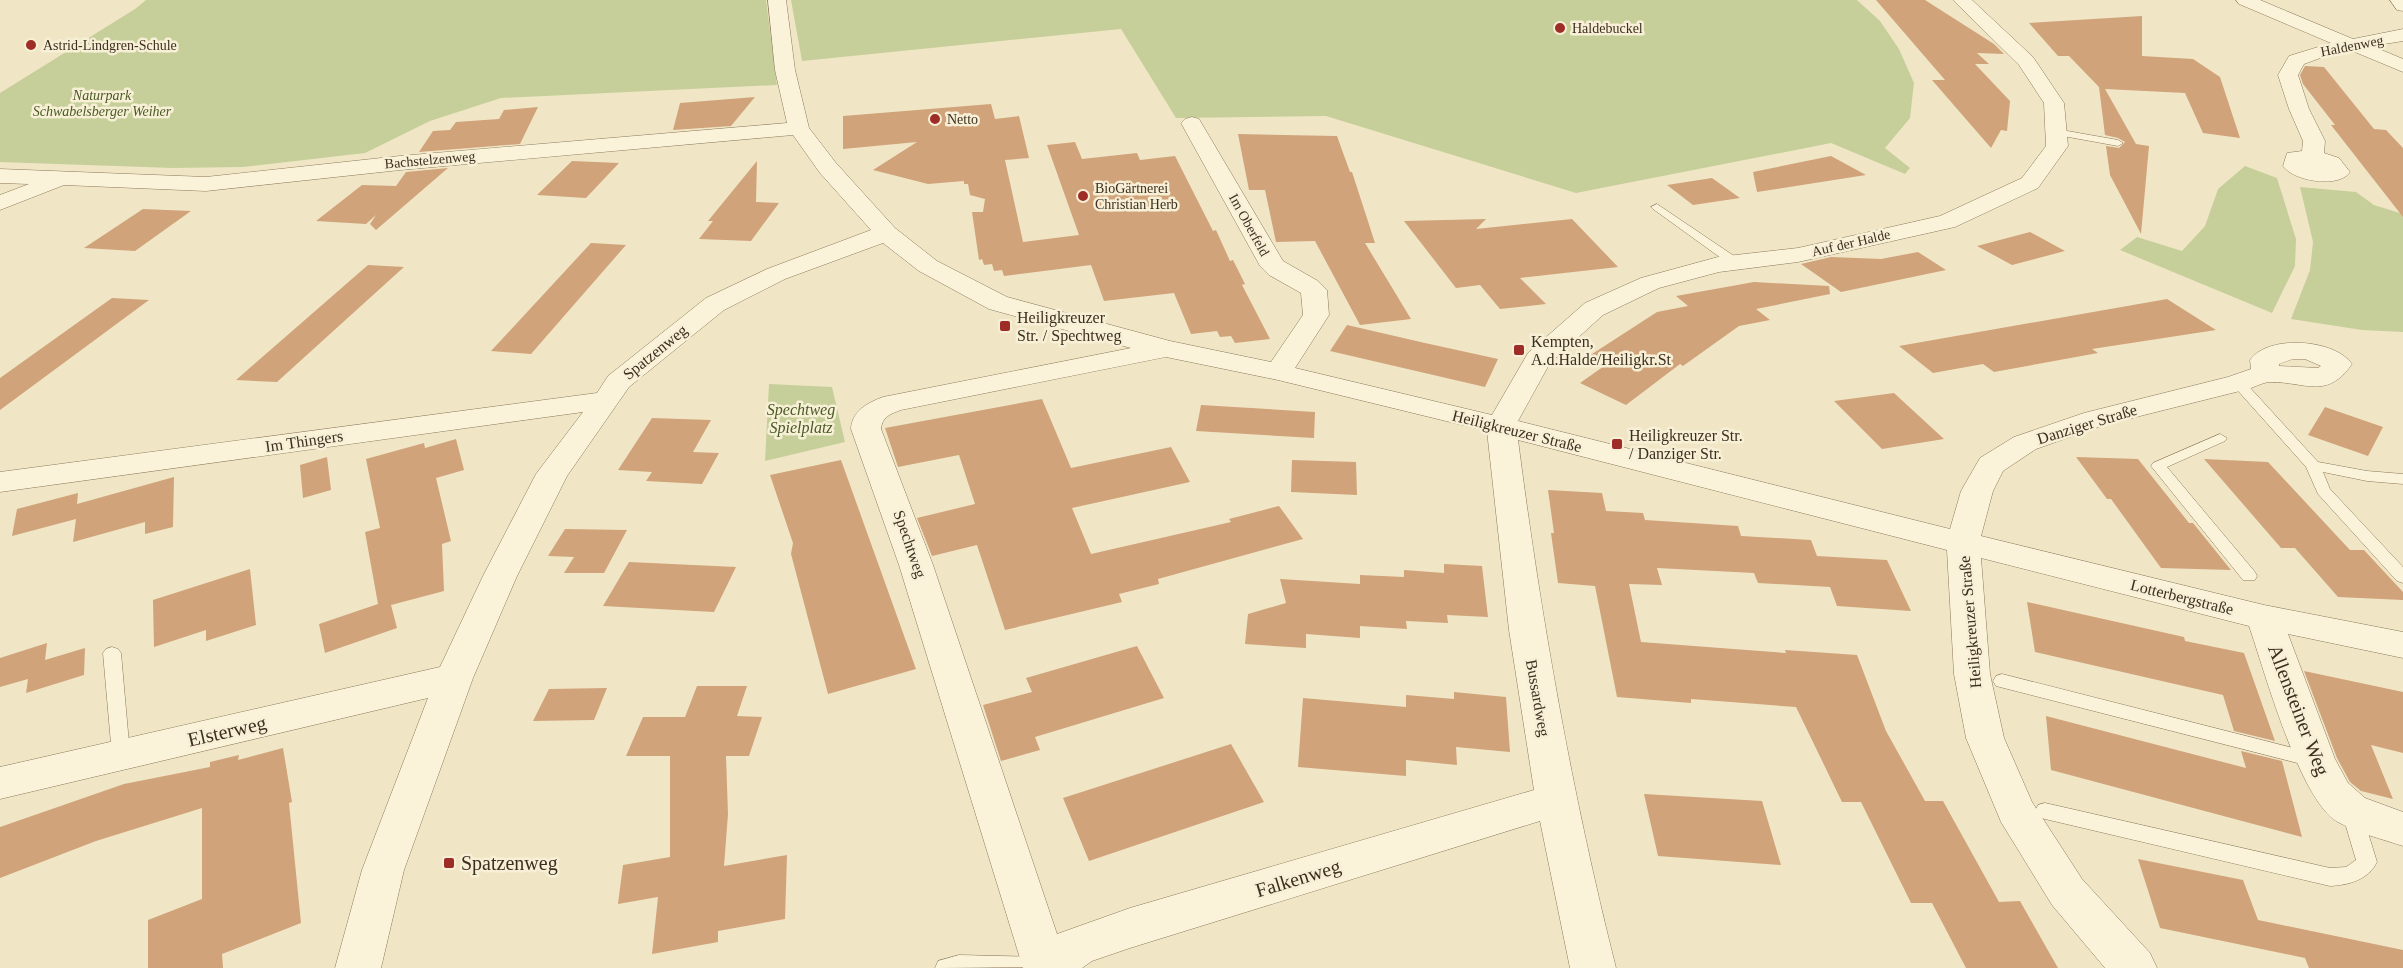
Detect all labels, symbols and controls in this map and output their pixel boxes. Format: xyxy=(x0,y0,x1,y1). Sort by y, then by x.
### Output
marker: Haldebuckel xyxy=(1553,21,1567,35)
place label: Haldebuckel xyxy=(1572,21,1643,36)
street label: Haldenweg xyxy=(2319,33,2385,59)
marker: Astrid-Lindgren-Schule xyxy=(24,38,38,52)
place label: Astrid-Lindgren-Schule xyxy=(43,38,177,53)
park label: Naturpark Schwabelsberger Weiher xyxy=(33,88,172,119)
marker: Netto xyxy=(928,112,942,126)
place label: Netto xyxy=(947,112,978,127)
street label: Bachstelzenweg xyxy=(384,149,476,171)
place label: BioGärtnerei Christian Herb xyxy=(1095,181,1178,212)
marker: BioGärtnerei Christian Herb xyxy=(1076,189,1090,203)
street label: Im Oberfeld xyxy=(1226,191,1272,259)
street label: Auf der Halde xyxy=(1810,227,1892,259)
place label: Heiligkreuzer Str. / Spechtweg xyxy=(1017,309,1121,345)
marker: Heiligkreuzer Str. / Spechtweg xyxy=(998,319,1012,333)
street label: Spatzenweg xyxy=(620,321,691,384)
place label: Kempten, A.d.Halde/Heiligkr.St xyxy=(1531,333,1672,369)
marker: Kempten, A.d.Halde/Heiligkr.St xyxy=(1512,343,1526,357)
park label: Spechtweg Spielplatz xyxy=(767,401,835,437)
street label: Danziger Straße xyxy=(2035,401,2139,448)
street label: Heiligkreuzer Straße xyxy=(1450,407,1583,456)
street label: Im Thingers xyxy=(264,427,344,456)
place label: Heiligkreuzer Str. / Danziger Str. xyxy=(1629,427,1743,463)
marker: Heiligkreuzer Str. / Danziger Str. xyxy=(1610,437,1624,451)
street label: Spechtweg xyxy=(890,508,929,580)
street label: Heiligkreuzer Straße xyxy=(1956,555,1985,689)
street label: Lotterbergstraße xyxy=(2129,576,2235,619)
street label: Allensteiner Weg xyxy=(2263,641,2334,779)
street label: Bussardweg xyxy=(1522,658,1553,738)
street label: Elsterweg xyxy=(186,711,269,752)
place label: Spatzenweg xyxy=(461,852,558,875)
street label: Falkenweg xyxy=(1253,855,1343,902)
marker: Spatzenweg xyxy=(442,856,456,870)

